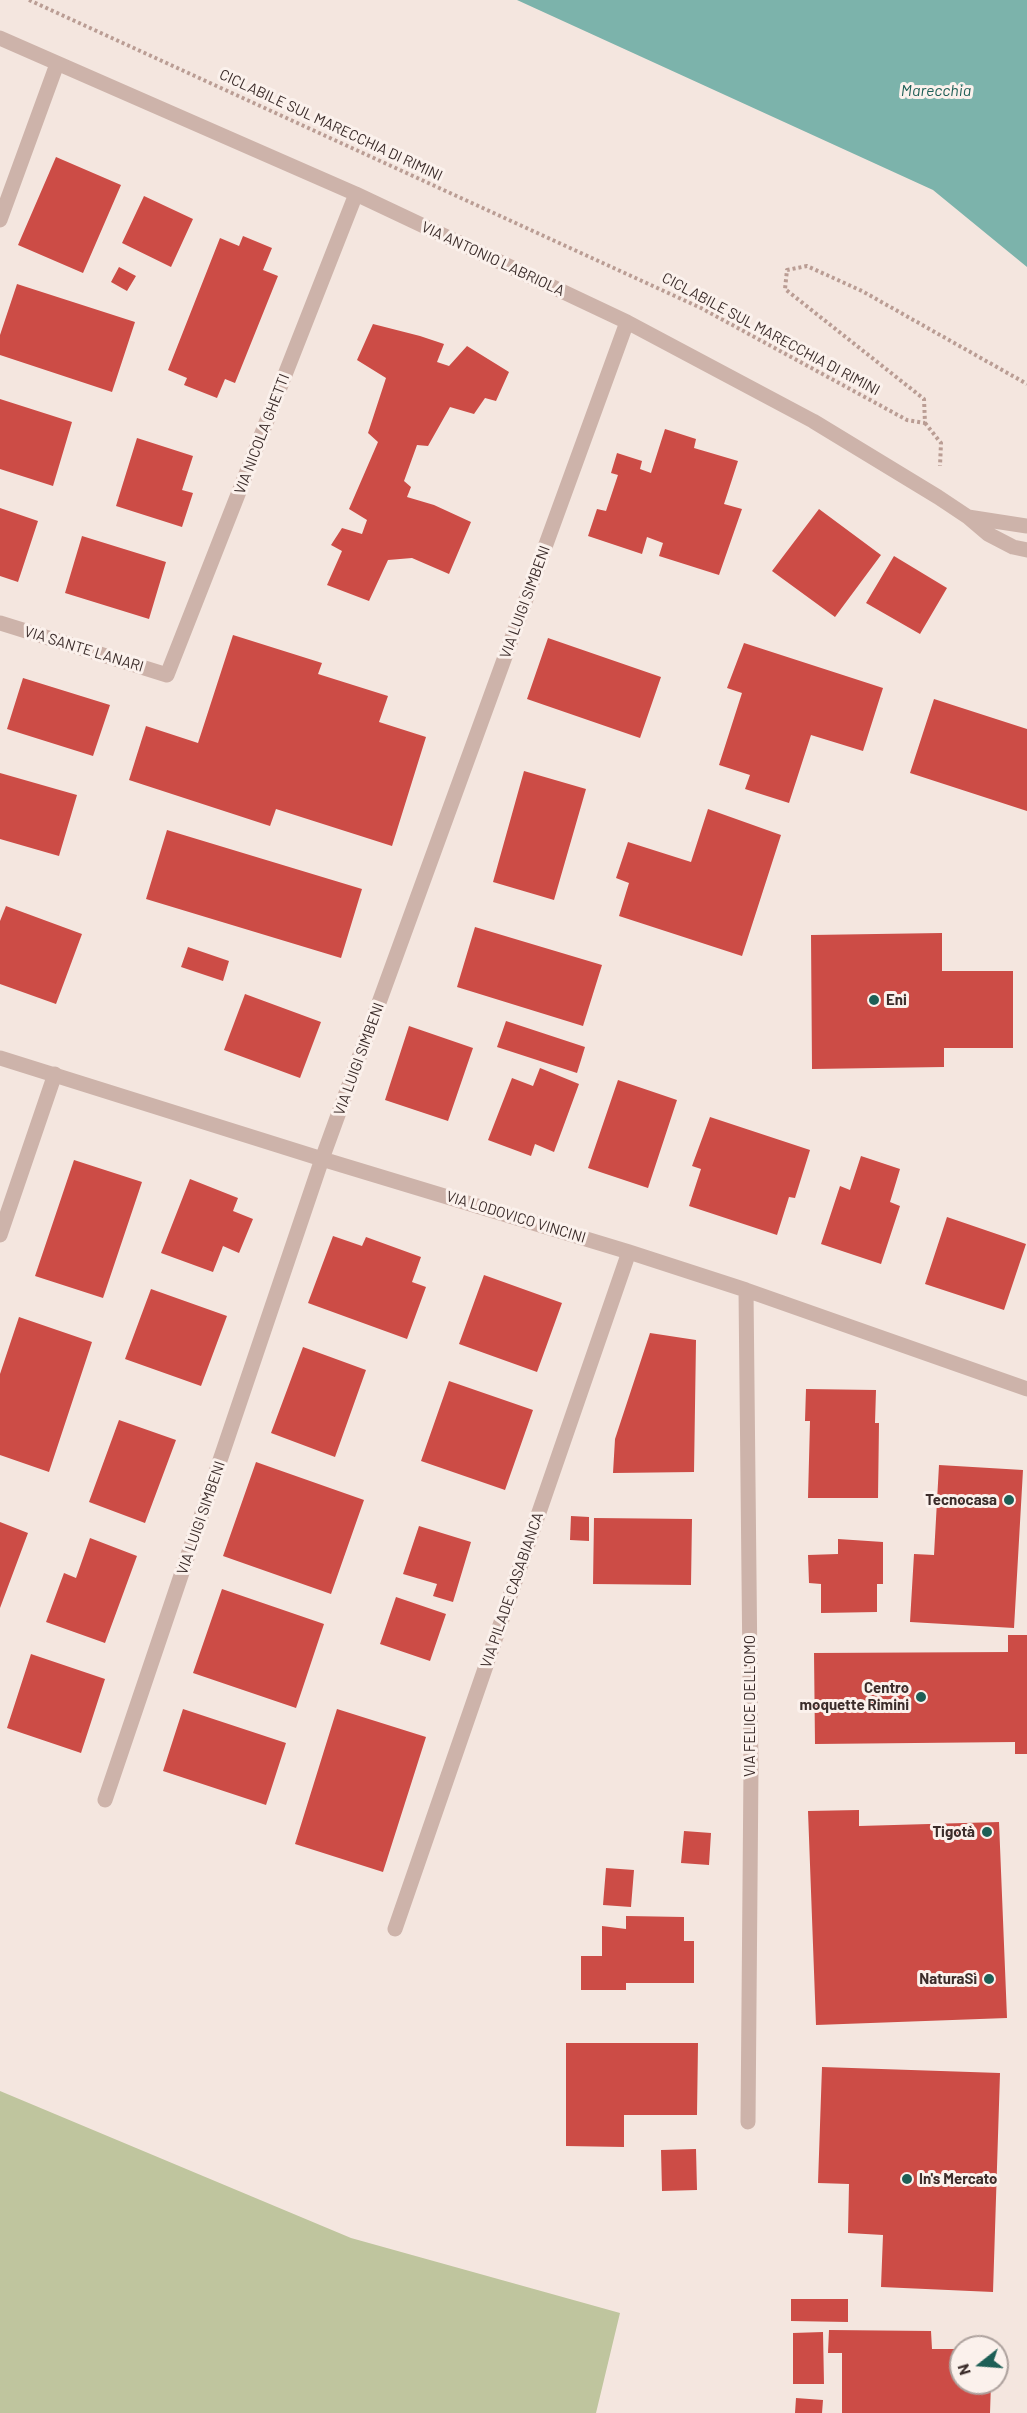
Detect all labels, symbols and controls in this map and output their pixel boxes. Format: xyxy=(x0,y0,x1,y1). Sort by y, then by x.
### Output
street label: CICLABILE SUL MARECCHIA DI RIMINI xyxy=(217,65,445,185)
water label: Marecchia xyxy=(901,81,971,101)
street label: VIA ANTONIO LABRIOLA xyxy=(419,218,567,300)
street label: CICLABILE SUL MARECCHIA DI RIMINI xyxy=(659,269,883,399)
street label: VIA NICOLA GHETTI xyxy=(231,371,293,497)
street label: VIA LUIGI SIMBENI xyxy=(496,543,554,661)
street label: VIA SANTE LANARI xyxy=(22,622,146,676)
place label: Eni xyxy=(886,991,907,1009)
marker: Eni xyxy=(867,993,881,1007)
street label: VIA LUIGI SIMBENI xyxy=(330,1000,388,1118)
street label: VIA LODOVICO VINCINI xyxy=(444,1187,588,1247)
street label: VIA LUIGI SIMBENI xyxy=(173,1459,229,1577)
place label: Tecnocasa xyxy=(925,1491,997,1509)
marker: Tecnocasa xyxy=(1002,1493,1016,1507)
street label: VIA PILADE CASABIANCA xyxy=(477,1510,547,1670)
street label: VIA FELICE DELL'OMO xyxy=(741,1635,759,1777)
place label: Centro moquette Rimini xyxy=(800,1679,909,1714)
marker: Centro moquette Rimini xyxy=(914,1690,928,1704)
place label: Tigotà xyxy=(932,1823,975,1841)
marker: Tigotà xyxy=(980,1825,994,1839)
place label: NaturaSì xyxy=(919,1970,977,1988)
marker: NaturaSì xyxy=(982,1972,996,1986)
place label: In's Mercato xyxy=(919,2170,997,2188)
marker: In's Mercato xyxy=(900,2172,914,2186)
north arrow xyxy=(949,2335,1009,2395)
text: N xyxy=(953,2362,974,2378)

